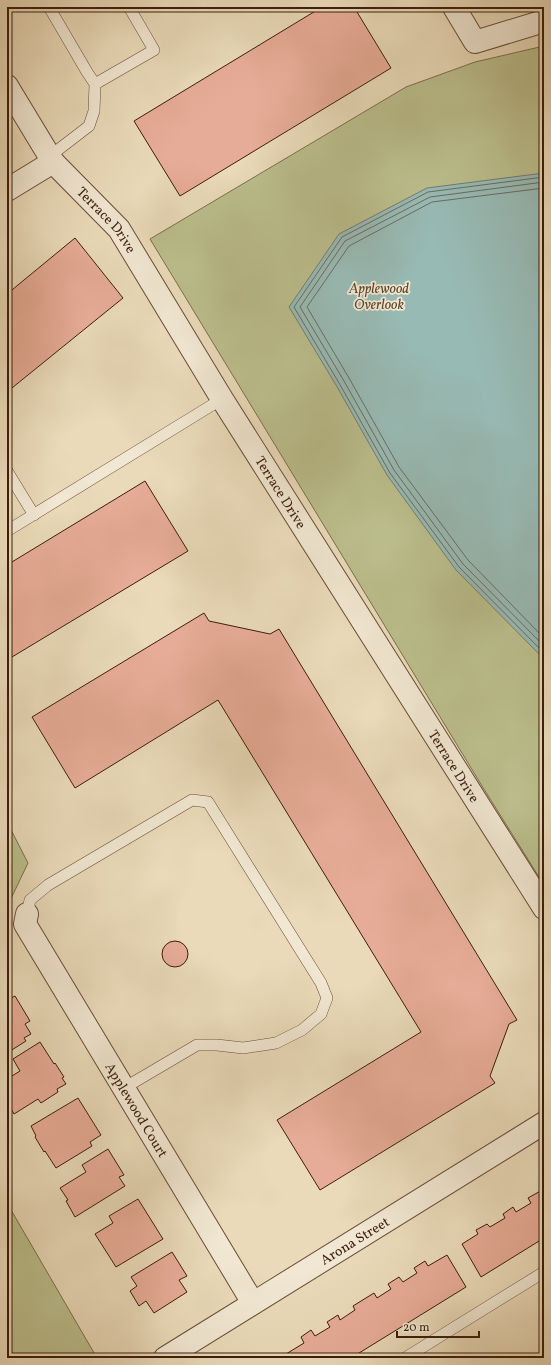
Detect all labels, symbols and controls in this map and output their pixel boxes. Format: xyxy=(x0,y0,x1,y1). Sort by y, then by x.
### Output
street label: Terrace Drive xyxy=(72,183,140,258)
park label: Applewood Overlook xyxy=(348,280,409,315)
street label: Terrace Drive xyxy=(250,453,310,533)
street label: Terrace Drive xyxy=(423,727,483,807)
street label: Applewood Court xyxy=(100,1060,171,1162)
street label: Arona Street xyxy=(317,1213,394,1270)
scale bar xyxy=(397,1313,479,1339)
text: 20 m xyxy=(403,1320,430,1336)

